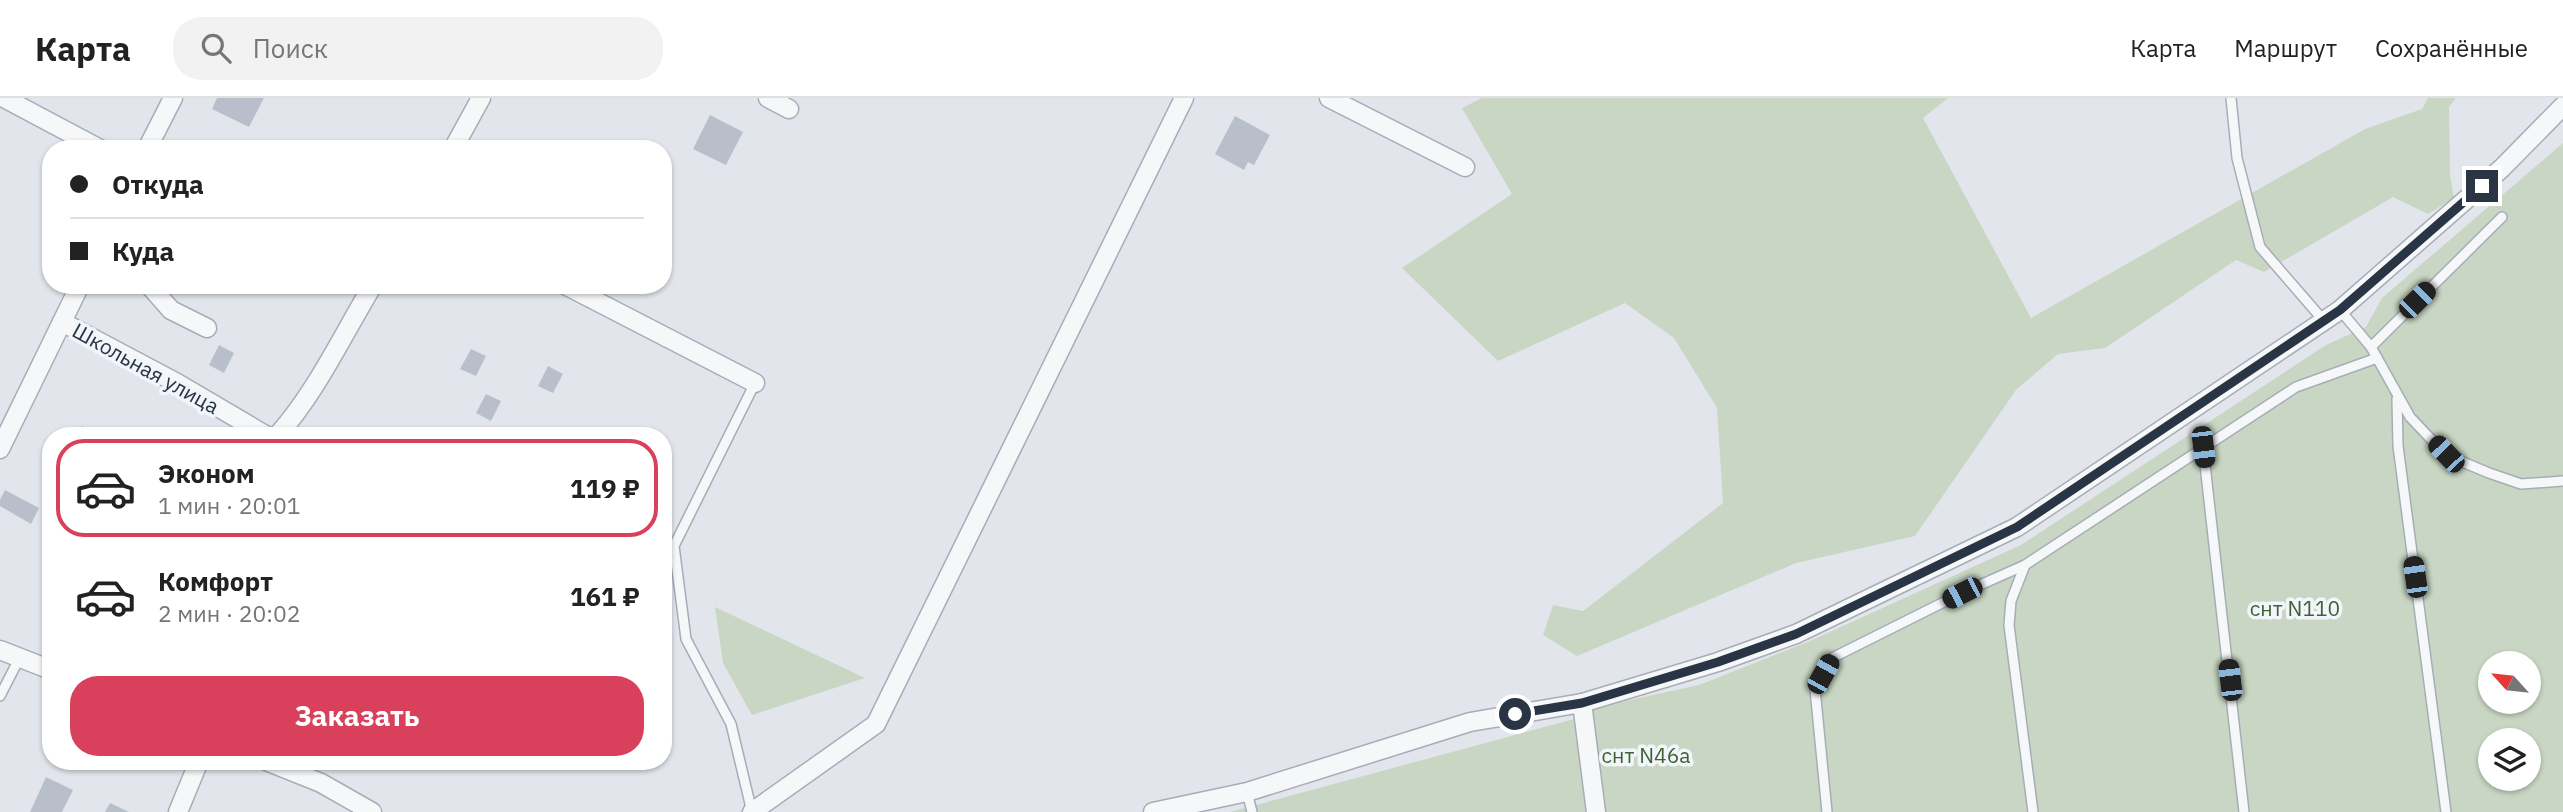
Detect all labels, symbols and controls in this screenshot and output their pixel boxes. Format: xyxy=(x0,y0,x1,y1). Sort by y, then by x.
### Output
search box xyxy=(173,17,663,80)
text: Карта xyxy=(35,27,131,70)
icon: search xyxy=(197,29,235,67)
text: Поиск xyxy=(253,31,328,65)
text: Карта xyxy=(2130,32,2196,64)
text: Маршрут xyxy=(2234,32,2337,64)
text: Сохранённые xyxy=(2375,32,2528,64)
text: Откуда xyxy=(112,167,204,201)
route end xyxy=(2466,170,2498,202)
text: Куда xyxy=(112,234,174,268)
car xyxy=(2395,278,2440,322)
street label: Школьная улица xyxy=(68,316,224,420)
car xyxy=(2191,425,2216,469)
car xyxy=(2424,432,2469,476)
text: Эконом xyxy=(158,456,255,490)
icon: car xyxy=(74,457,137,520)
text: 119 ₽ xyxy=(570,471,640,505)
text: 1 мин · 20:01 xyxy=(158,490,301,520)
car xyxy=(2402,555,2429,599)
text: Комфорт xyxy=(158,564,273,598)
icon: car xyxy=(74,565,137,628)
car xyxy=(1939,574,1986,612)
text: 161 ₽ xyxy=(570,579,640,613)
park label: снт N110 xyxy=(2250,594,2340,622)
text: 2 мин · 20:02 xyxy=(158,598,301,628)
car xyxy=(1804,651,1843,697)
north arrow xyxy=(2478,651,2541,714)
map controls xyxy=(2478,651,2541,791)
car xyxy=(2218,658,2243,702)
button: Заказать xyxy=(70,676,644,756)
route start xyxy=(1499,698,1531,730)
button: layers xyxy=(2478,728,2541,791)
park label: снт N46а xyxy=(1601,741,1691,769)

